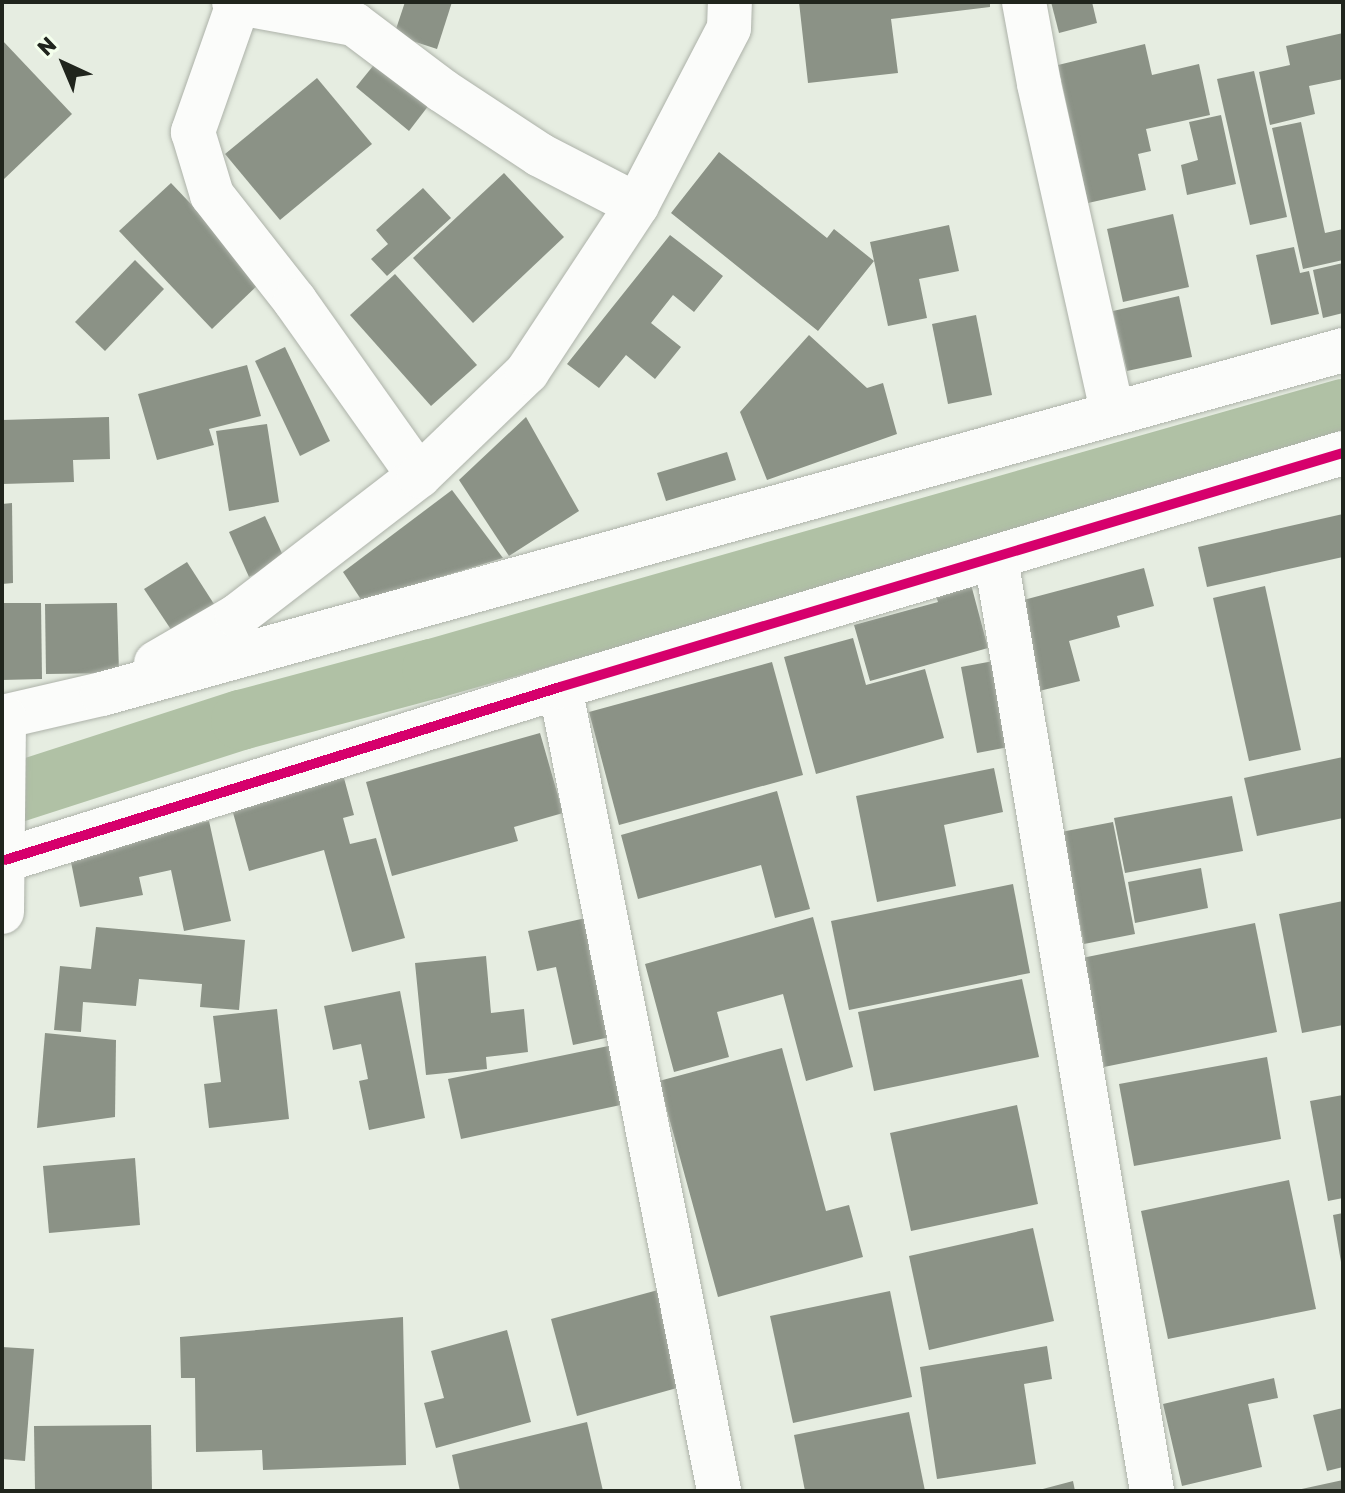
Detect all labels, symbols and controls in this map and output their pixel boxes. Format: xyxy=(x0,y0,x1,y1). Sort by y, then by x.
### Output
north arrow xyxy=(24,24,104,104)
text: N xyxy=(32,31,62,62)

